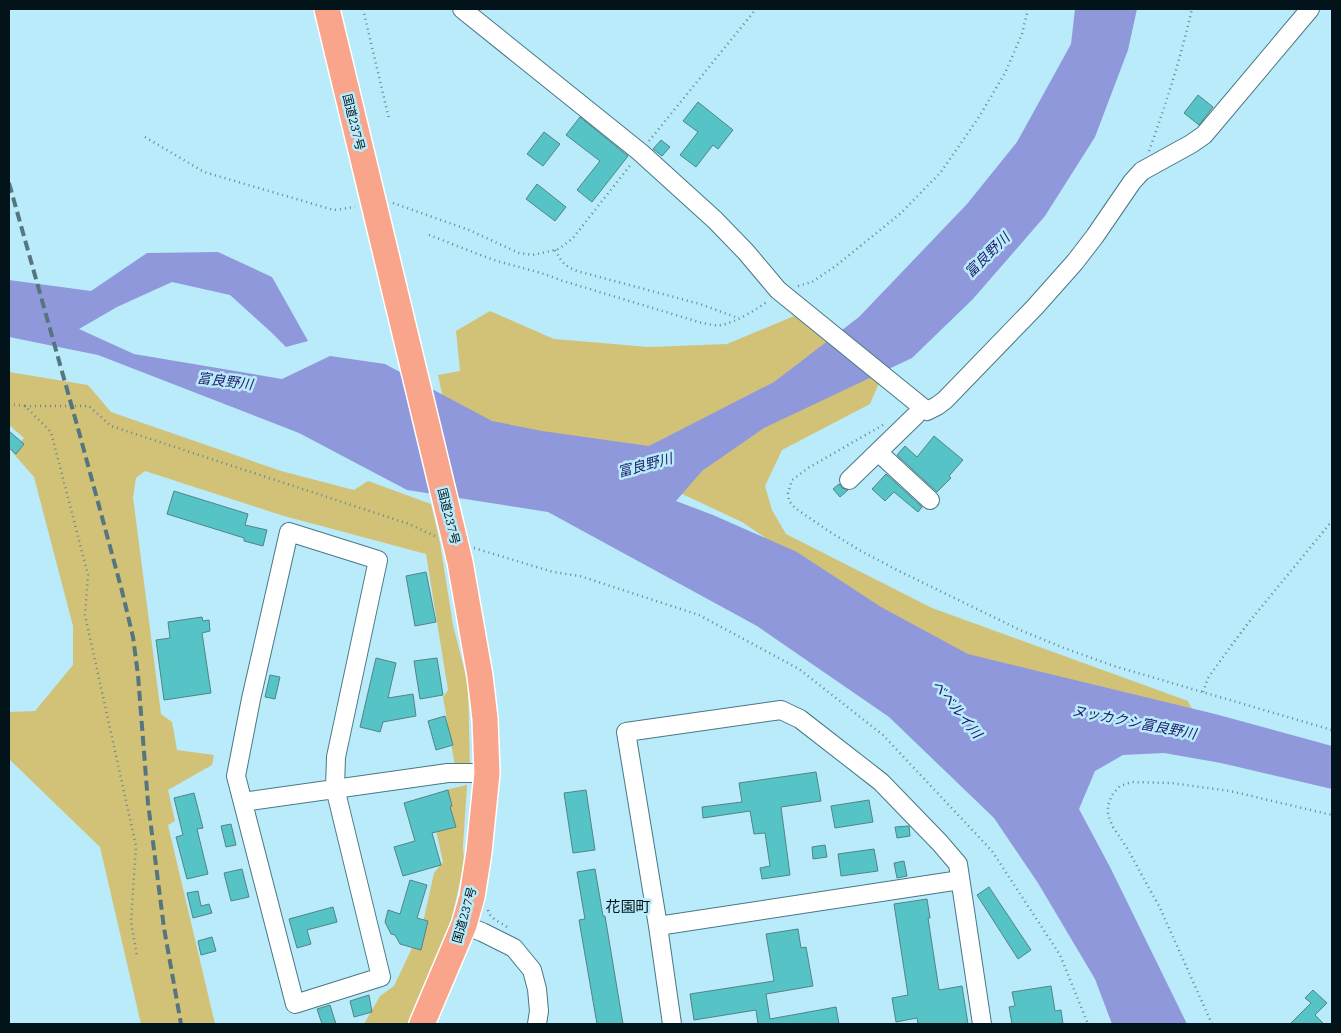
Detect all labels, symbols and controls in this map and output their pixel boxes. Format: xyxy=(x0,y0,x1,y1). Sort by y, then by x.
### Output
street label: 国道237号 xyxy=(340,92,368,152)
water label: 富良野川 xyxy=(961,227,1015,281)
water label: 富良野川 xyxy=(196,369,256,394)
water label: 富良野川 xyxy=(616,449,676,481)
street label: 国道237号 xyxy=(435,486,463,546)
water label: ベベルイ川 xyxy=(928,676,987,743)
water label: ヌッカクシ富良野川 xyxy=(1070,701,1200,743)
street label: 国道237号 xyxy=(449,885,479,945)
district label: 花園町 xyxy=(605,897,651,916)

